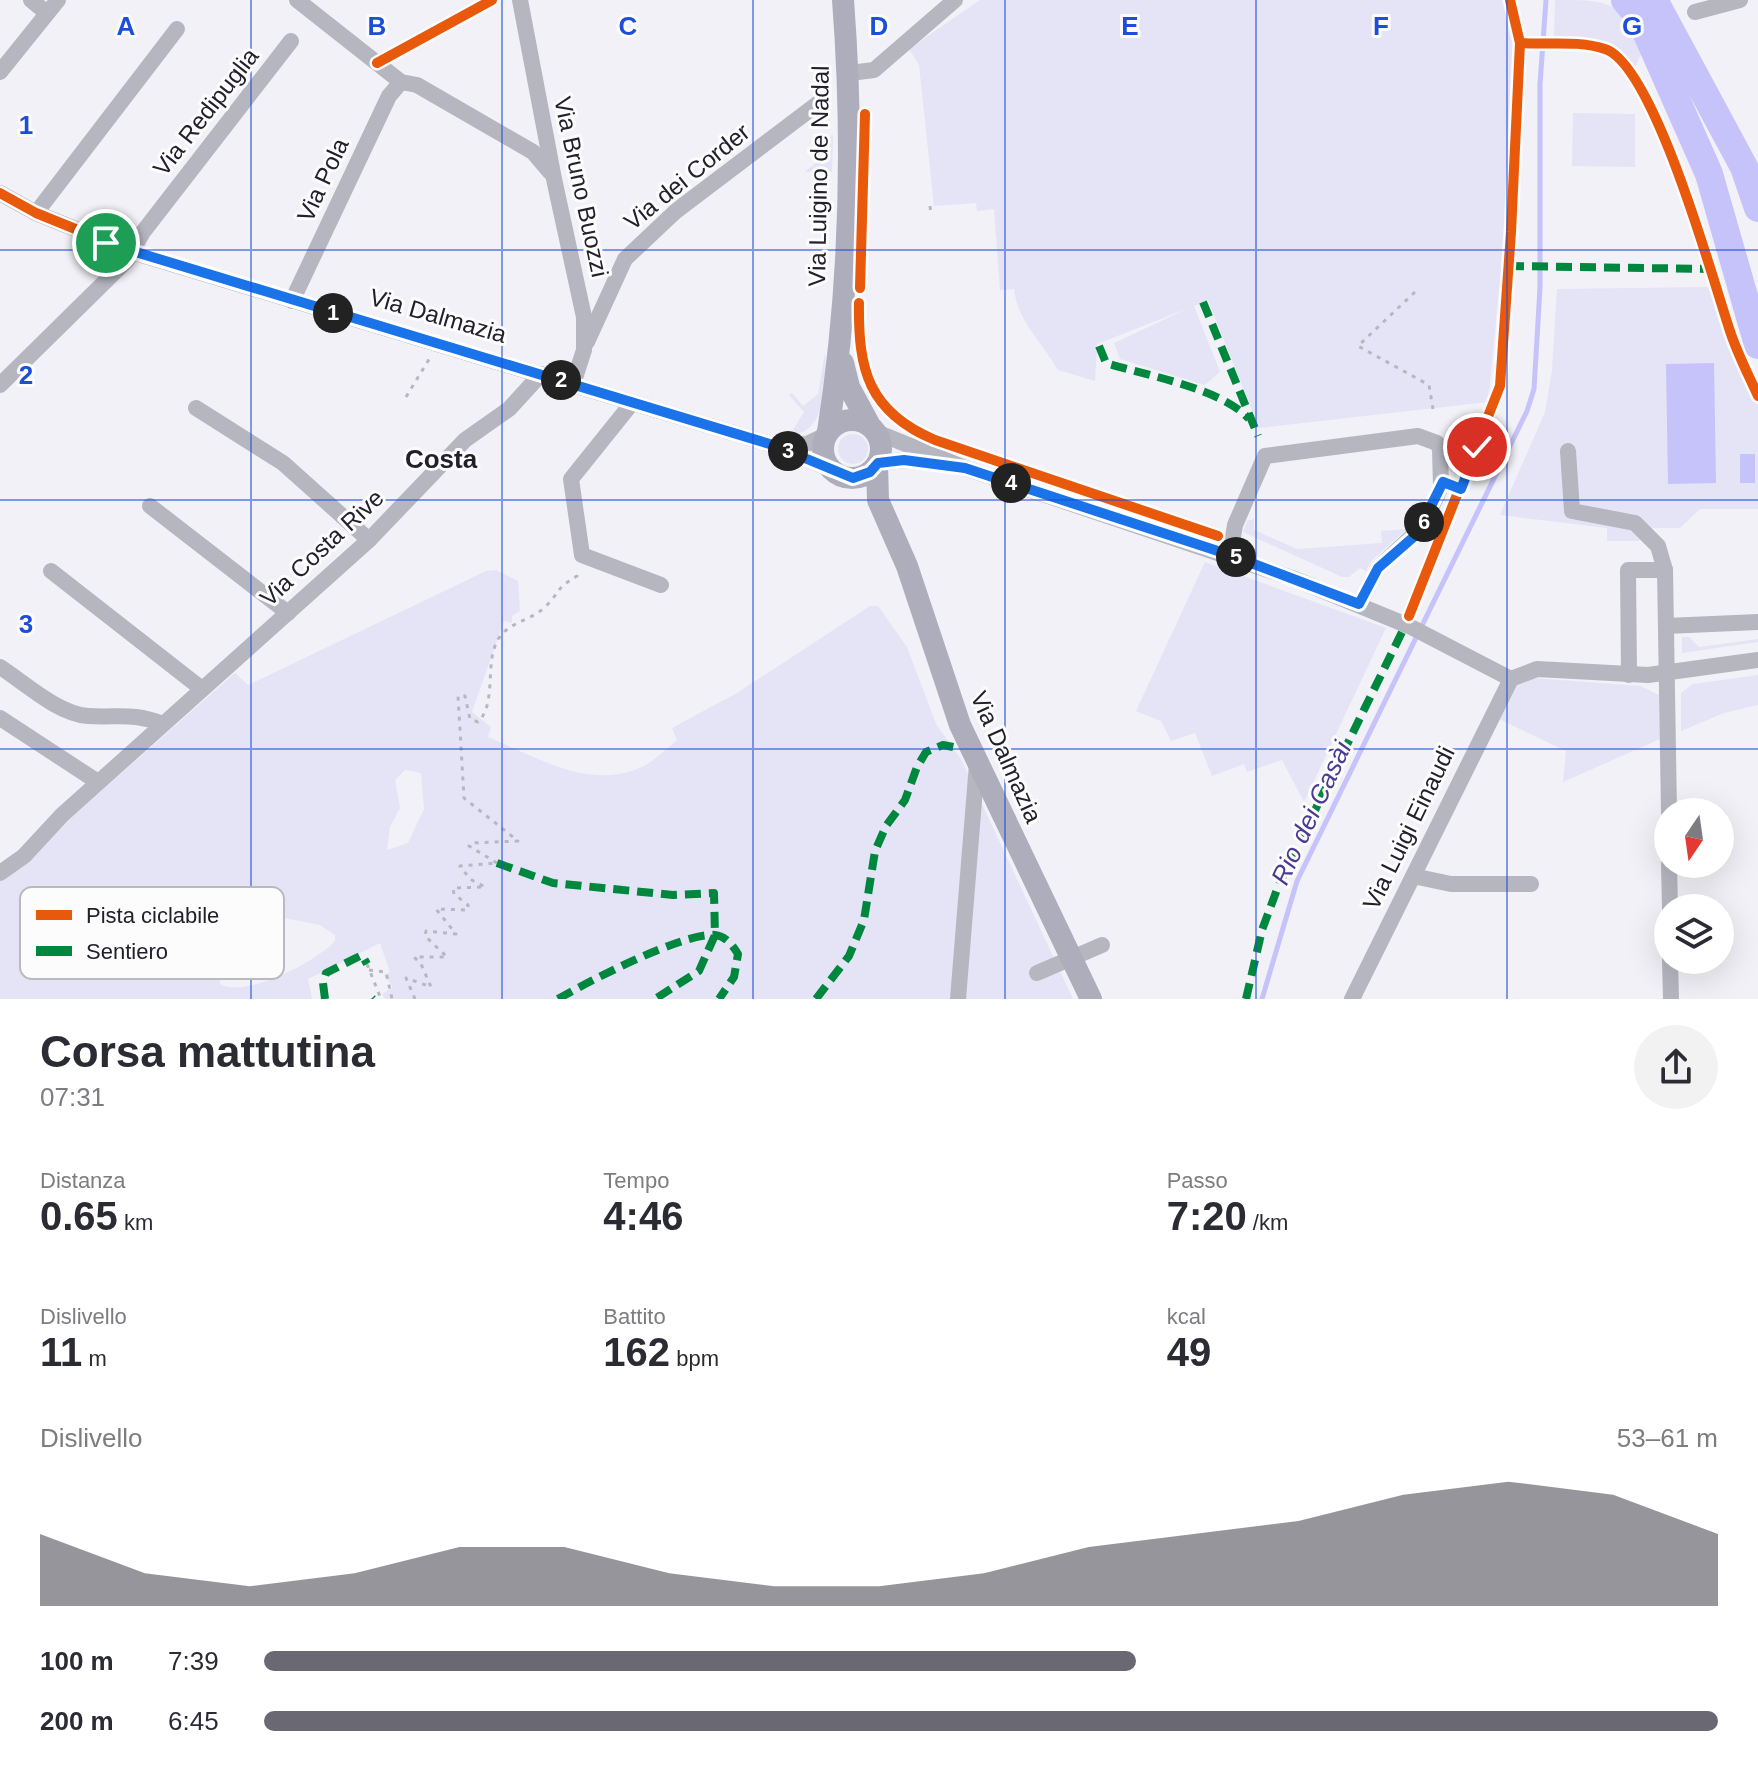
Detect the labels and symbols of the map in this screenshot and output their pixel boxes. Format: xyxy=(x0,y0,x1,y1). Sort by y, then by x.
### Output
text: A xyxy=(117,11,136,41)
text: B xyxy=(368,11,386,41)
text: C xyxy=(619,11,638,41)
text: D xyxy=(870,11,888,41)
text: E xyxy=(1121,11,1139,41)
text: F xyxy=(1373,11,1389,41)
text: G xyxy=(1622,11,1642,41)
street label: Via Redipuglia xyxy=(147,42,264,181)
street label: Via Luigino de Nadal xyxy=(803,65,834,287)
street label: Via Bruno Buozzi xyxy=(549,94,614,280)
text: 1 xyxy=(19,110,33,140)
street label: Via dei Corder xyxy=(619,118,755,235)
street label: Via Pola xyxy=(292,133,354,226)
pin xyxy=(72,209,140,277)
street label: Via Dalmazia xyxy=(367,283,510,348)
pin: 1 xyxy=(313,293,353,333)
text: 2 xyxy=(19,360,33,390)
pin: 2 xyxy=(541,360,581,400)
pin xyxy=(1443,413,1511,481)
pin: 3 xyxy=(768,431,808,471)
district label: Costa xyxy=(405,444,478,474)
pin: 4 xyxy=(991,463,1031,503)
street label: Via Costa Rive xyxy=(255,484,389,611)
pin: 6 xyxy=(1404,502,1444,542)
pin: 5 xyxy=(1216,537,1256,577)
text: 3 xyxy=(19,609,33,639)
street label: Via Dalmazia xyxy=(965,687,1048,827)
water label: Rio dei Casài xyxy=(1265,735,1358,889)
street label: Via Luigi Einaudi xyxy=(1357,742,1460,914)
north arrow xyxy=(1654,798,1734,878)
legend xyxy=(20,887,284,979)
text: Pista ciclabile xyxy=(86,903,219,928)
text: Sentiero xyxy=(86,939,168,964)

